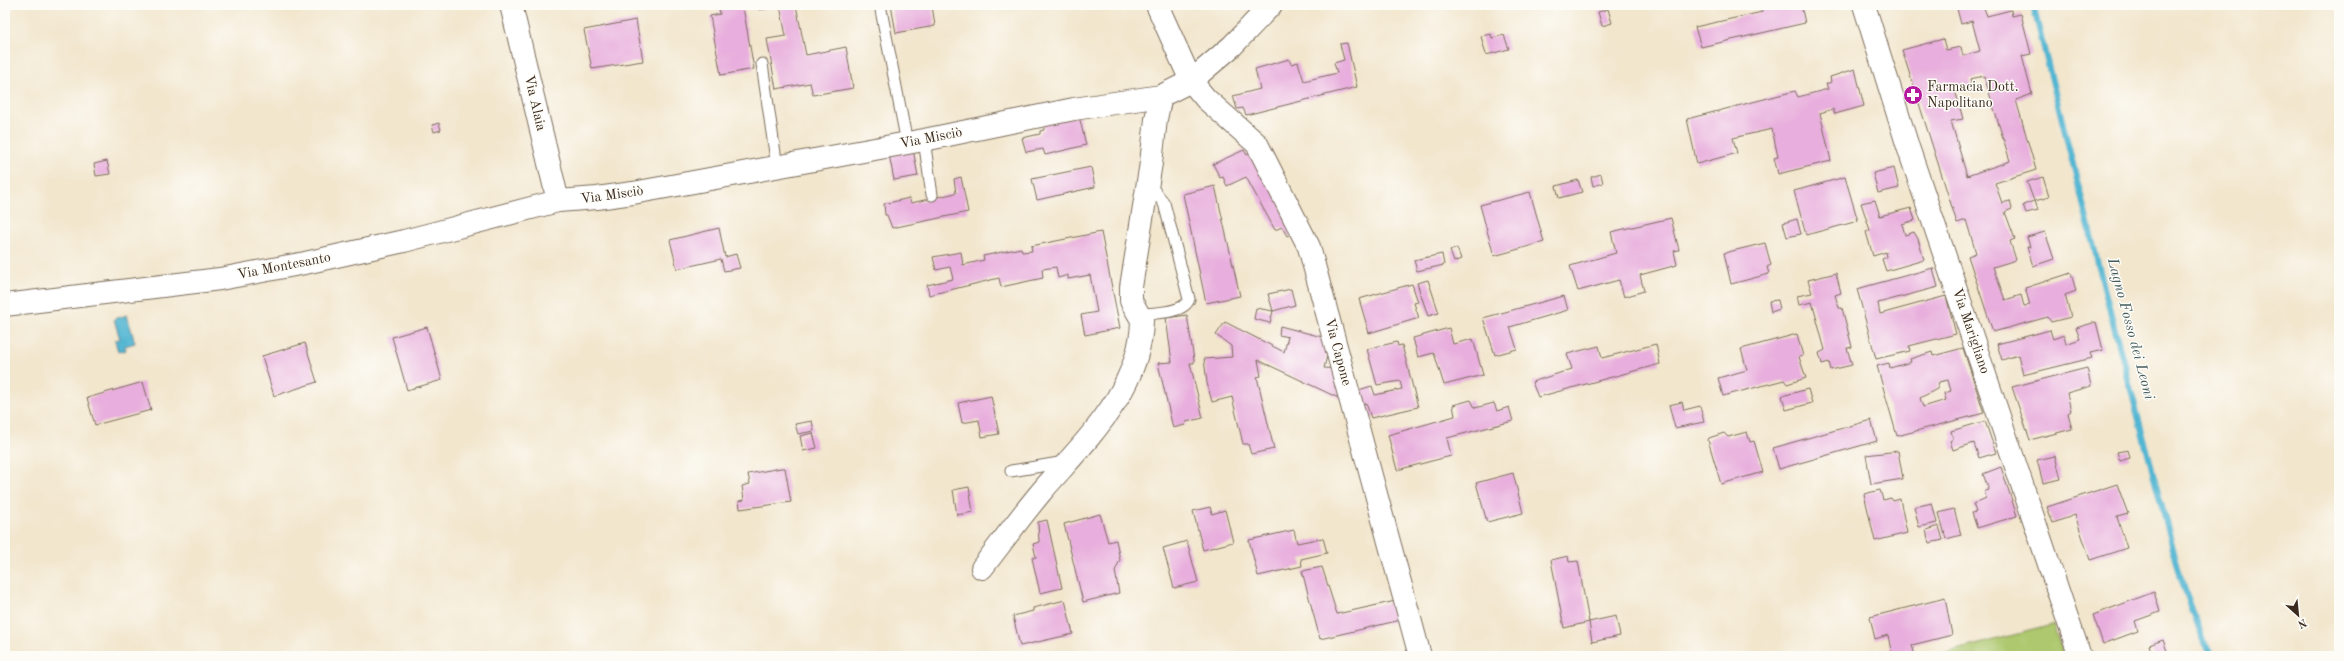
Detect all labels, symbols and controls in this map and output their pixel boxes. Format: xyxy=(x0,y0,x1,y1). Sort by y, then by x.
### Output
street label: Via Alaia xyxy=(522,74,548,132)
place label: Farmacia Dott. Napolitano xyxy=(1927,80,2019,110)
pharmacy icon: Farmacia Dott. Napolitano xyxy=(1902,84,1924,106)
street label: Via Misciò xyxy=(899,125,963,151)
street label: Via Misciò xyxy=(580,184,644,206)
street label: Via Montesanto xyxy=(236,250,332,282)
water label: Lagno Fosso dei Leoni xyxy=(2104,255,2156,402)
street label: Via Marigliano xyxy=(1950,286,1992,376)
street label: Via Capone xyxy=(1322,317,1354,387)
north arrow xyxy=(2278,595,2318,635)
text: N xyxy=(2295,616,2308,630)

